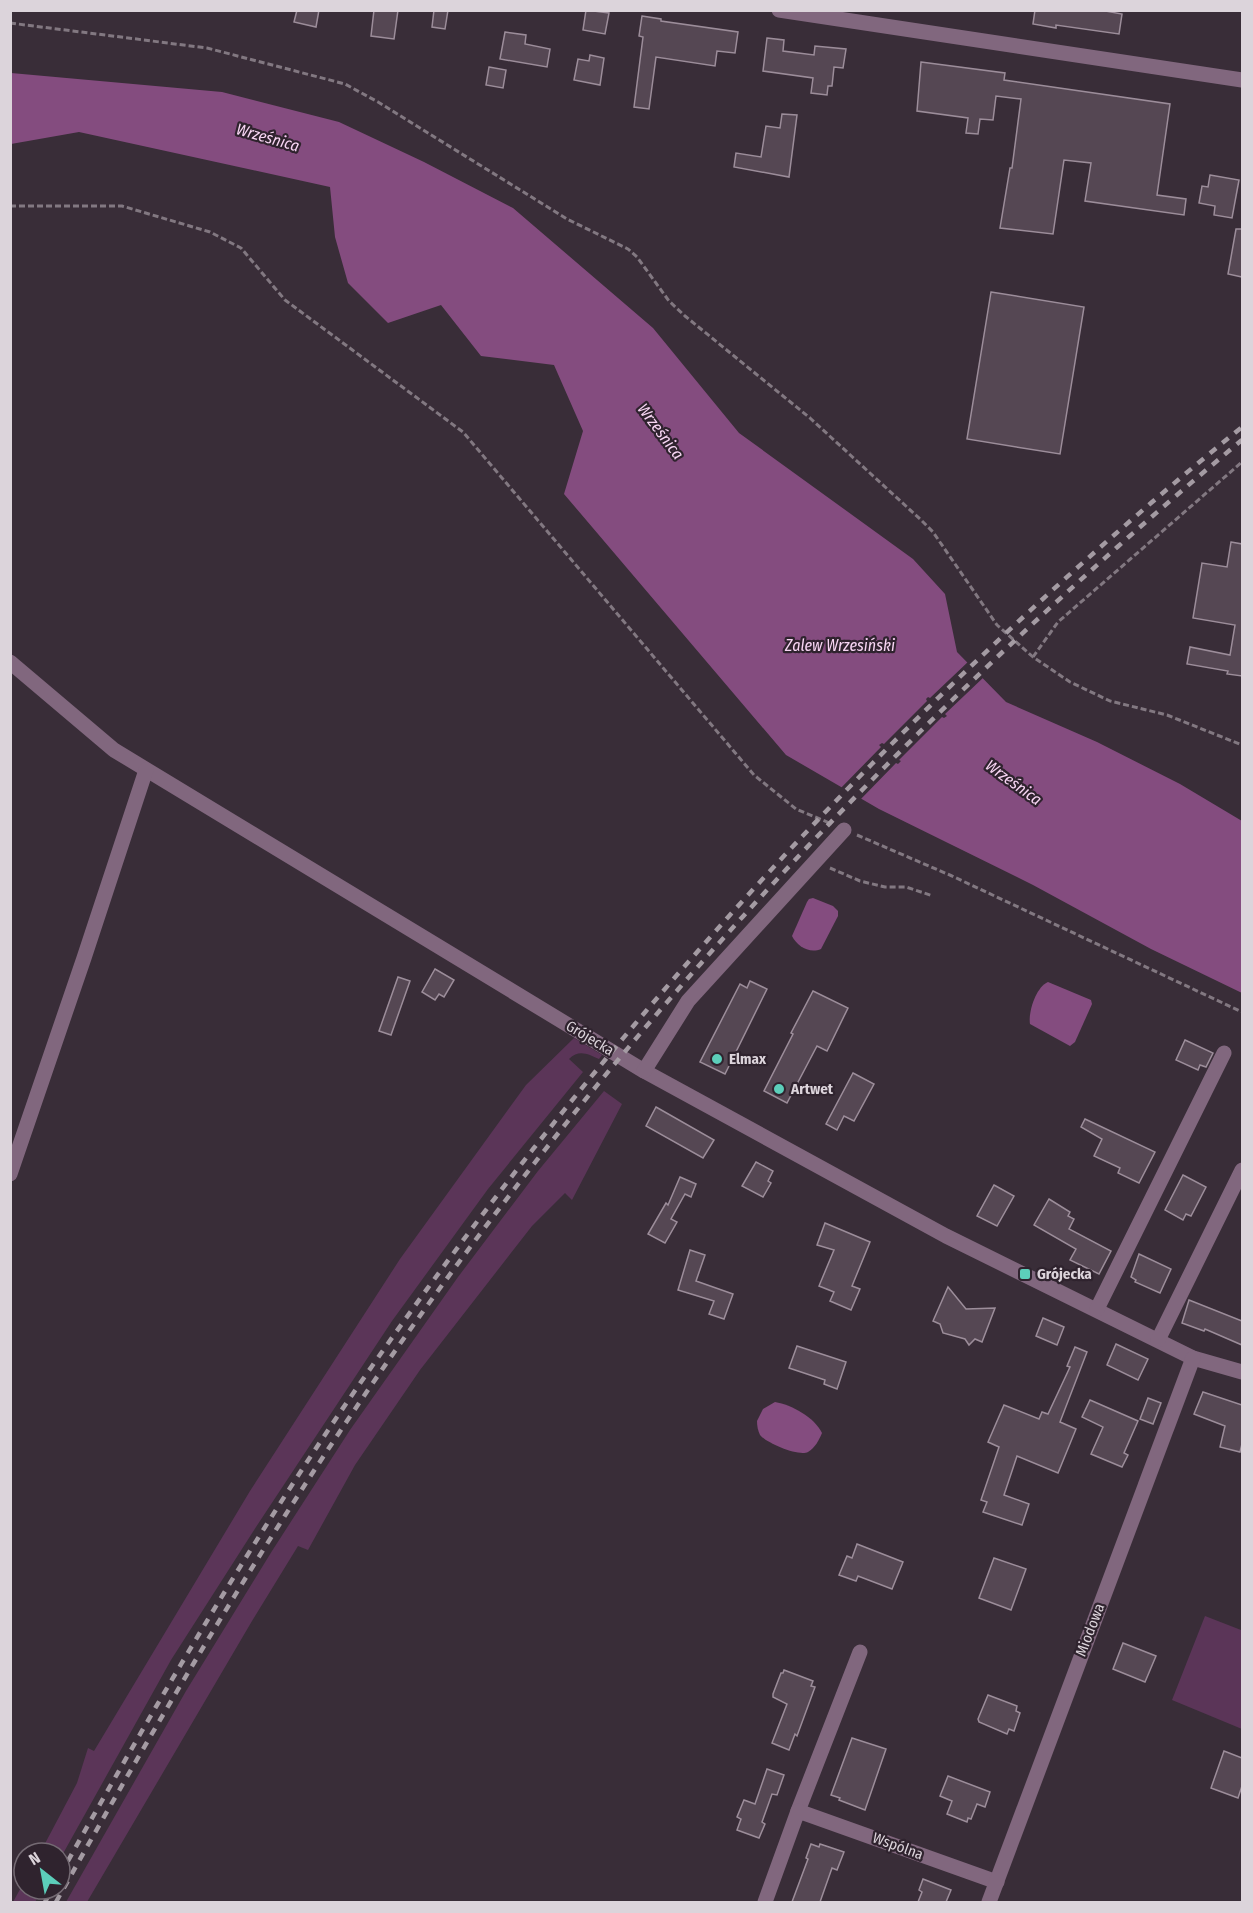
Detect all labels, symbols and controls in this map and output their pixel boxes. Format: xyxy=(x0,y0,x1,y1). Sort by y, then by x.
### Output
water label: Wrześnica xyxy=(234,119,302,156)
water label: Wrześnica xyxy=(633,400,688,463)
water label: Zalew Wrzesiński xyxy=(784,636,895,655)
water label: Wrześnica xyxy=(982,756,1046,809)
street label: Grójecka xyxy=(563,1017,617,1059)
place label: Elmax xyxy=(729,1050,767,1068)
marker: Elmax xyxy=(710,1052,724,1066)
place label: Artwet xyxy=(790,1080,834,1098)
marker: Artwet xyxy=(772,1082,786,1096)
place label: Grójecka xyxy=(1037,1265,1092,1283)
marker: Grójecka xyxy=(1018,1267,1032,1281)
street label: Miodowa xyxy=(1072,1601,1108,1659)
street label: Wspólna xyxy=(870,1829,926,1863)
north arrow xyxy=(12,1841,72,1901)
text: N xyxy=(26,1848,44,1869)

